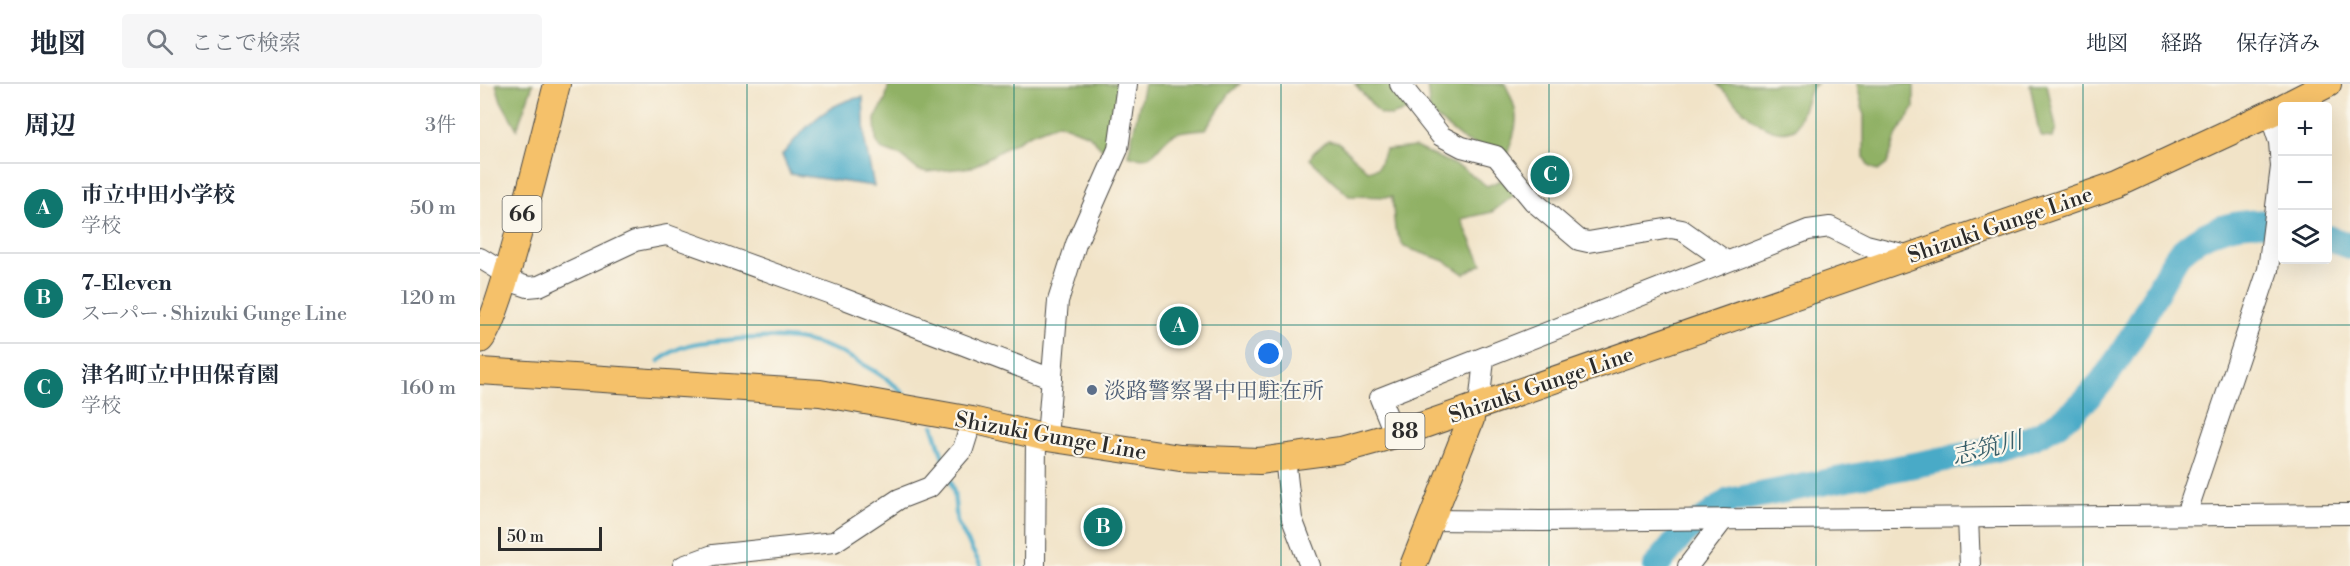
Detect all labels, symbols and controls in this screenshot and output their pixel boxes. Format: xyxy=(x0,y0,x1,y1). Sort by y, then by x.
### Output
search box xyxy=(122,14,542,68)
icon: search xyxy=(143,25,176,58)
text: 地図 xyxy=(30,27,86,62)
text: ここで検索 xyxy=(191,30,301,57)
text: 地図 xyxy=(2086,31,2128,57)
text: 経路 xyxy=(2161,31,2203,57)
text: 保存済み xyxy=(2236,31,2320,57)
map controls xyxy=(2278,102,2332,264)
button: + xyxy=(2278,102,2332,156)
text: 周辺 xyxy=(24,110,76,142)
text: 3件 xyxy=(425,113,456,138)
pin: C xyxy=(1530,152,1570,197)
button: − xyxy=(2278,156,2332,210)
street label: Shizuki Gunge Line xyxy=(1904,181,2097,270)
text: 市立中田小学校 xyxy=(81,182,235,209)
text: A xyxy=(36,196,51,221)
text: 50 m xyxy=(410,196,456,221)
road number: 66 xyxy=(502,196,542,232)
button: layers xyxy=(2278,210,2332,264)
text: 学校 xyxy=(81,214,121,239)
text: 7-Eleven xyxy=(81,270,172,297)
text: B xyxy=(36,286,51,311)
text: 120 m xyxy=(401,286,456,311)
text: スーパー · Shizuki Gunge Line xyxy=(81,302,347,327)
pin: A xyxy=(1160,304,1198,348)
your location xyxy=(1254,339,1283,368)
street label: Shizuki Gunge Line xyxy=(1445,341,1638,430)
text: 津名町立中田保育園 xyxy=(81,362,279,389)
text: C xyxy=(36,376,51,401)
text: 160 m xyxy=(401,376,456,401)
place label: 淡路警察署中田駐在所 xyxy=(1104,378,1324,405)
marker: 淡路警察署中田駐在所 xyxy=(1085,383,1099,397)
text: 学校 xyxy=(81,394,121,419)
street label: Shizuki Gunge Line xyxy=(953,406,1149,467)
road number: 88 xyxy=(1386,413,1424,449)
water label: 志筑川 xyxy=(1949,425,2029,472)
pin: B xyxy=(1084,504,1122,550)
scale bar xyxy=(498,524,602,552)
text: 50 m xyxy=(507,527,544,547)

